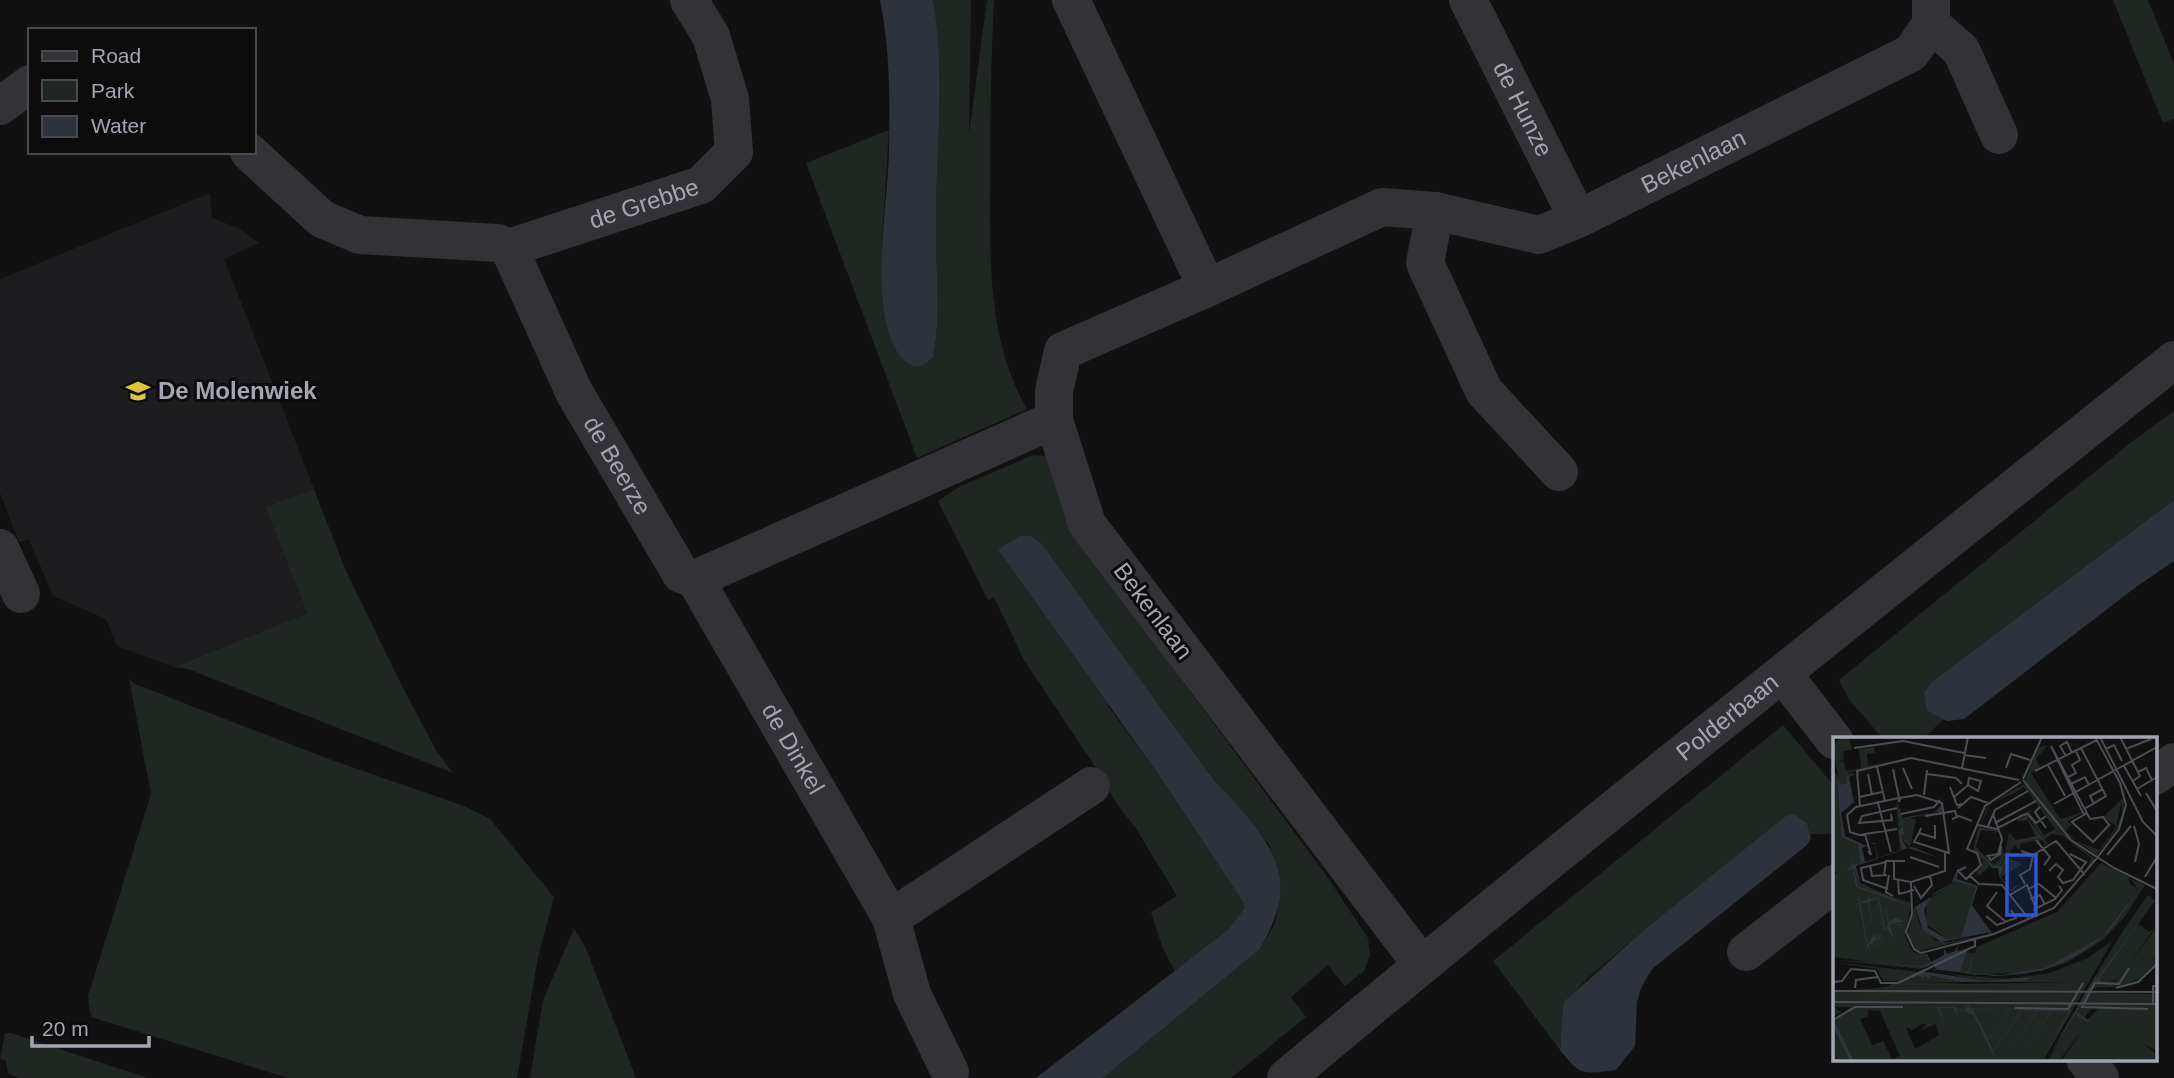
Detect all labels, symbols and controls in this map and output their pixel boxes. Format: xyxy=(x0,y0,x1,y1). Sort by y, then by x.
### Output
legend xyxy=(28,28,256,154)
text: Road xyxy=(91,44,141,67)
street label: de Hunze xyxy=(1488,57,1558,161)
text: Park xyxy=(91,79,135,102)
text: Water xyxy=(91,114,146,137)
street label: Bekenlaan xyxy=(1636,124,1750,198)
street label: de Grebbe xyxy=(586,173,702,234)
school or university icon: De Molenwiek xyxy=(124,377,152,405)
place label: De Molenwiek xyxy=(158,377,317,404)
street label: de Beerze xyxy=(578,411,657,519)
street label: Bekenlaan xyxy=(1108,557,1198,664)
street label: Polderbaan xyxy=(1671,668,1783,766)
street label: de Dinkel xyxy=(757,698,830,799)
inset map xyxy=(1833,737,2156,1060)
scale bar xyxy=(32,1004,149,1048)
text: 20 m xyxy=(42,1017,89,1040)

